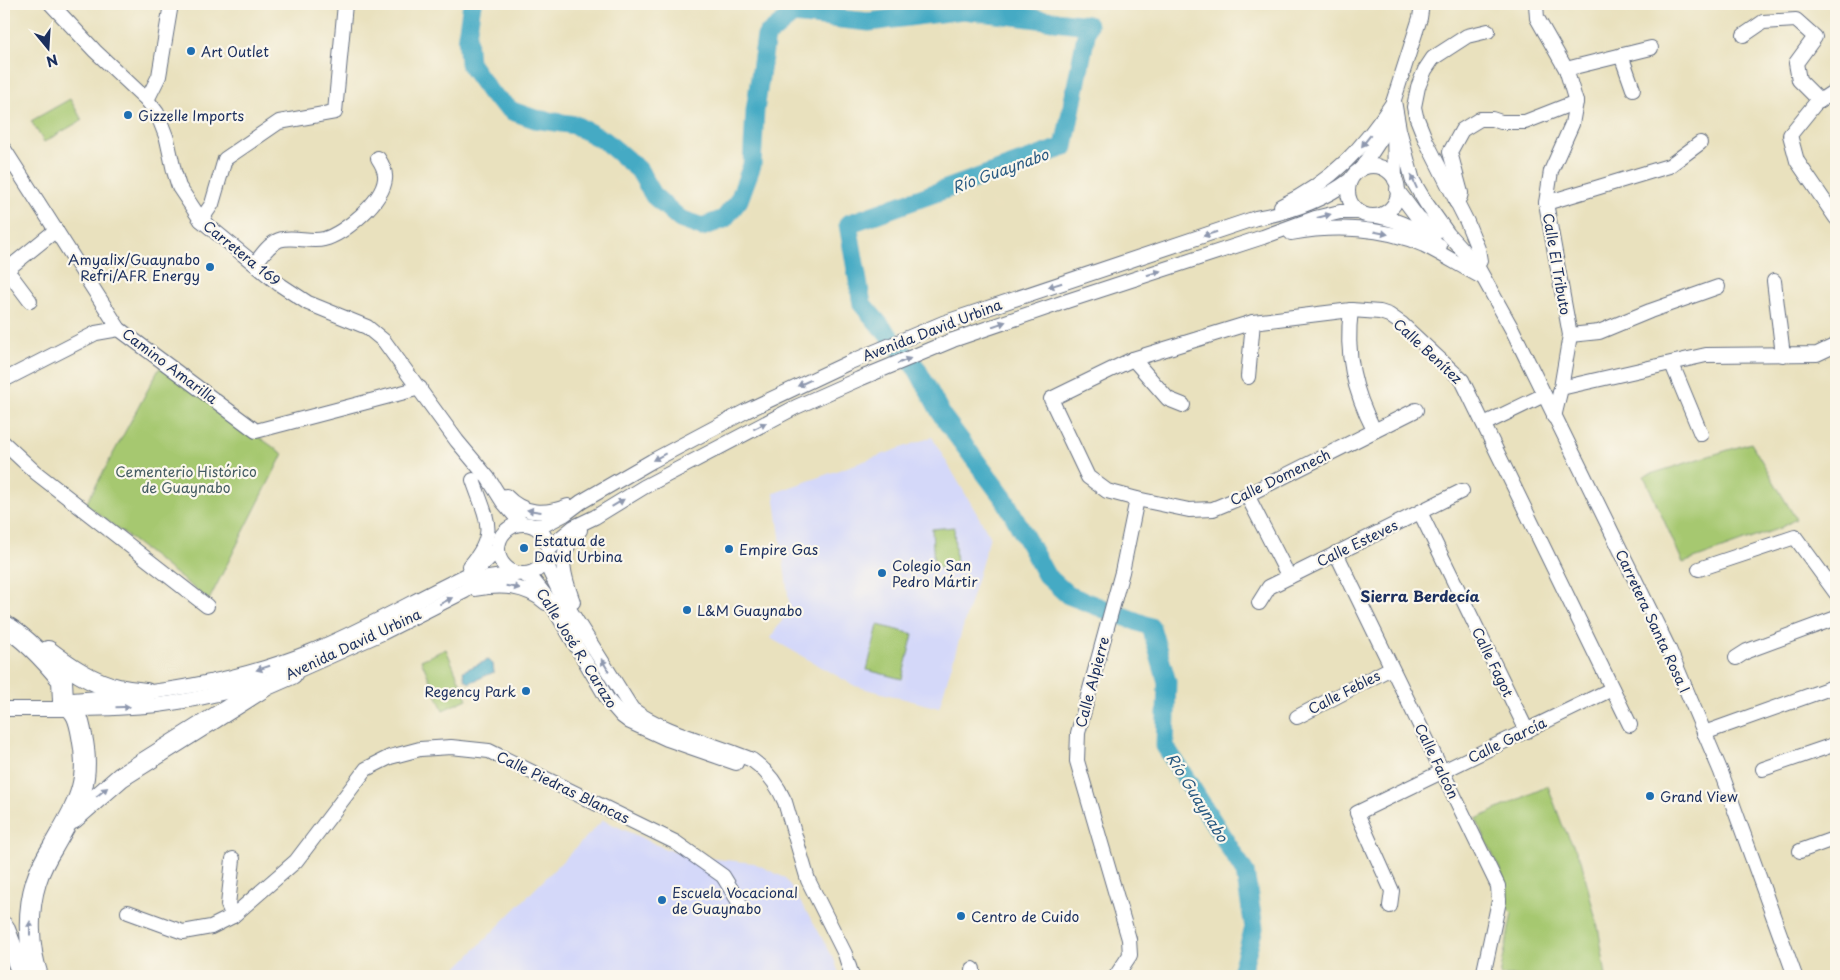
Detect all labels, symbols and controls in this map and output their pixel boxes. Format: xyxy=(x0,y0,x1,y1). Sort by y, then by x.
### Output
north arrow xyxy=(22,22,72,72)
place label: Art Outlet xyxy=(201,41,269,62)
marker: Art Outlet xyxy=(185,45,197,57)
text: N xyxy=(44,49,61,73)
place label: Gizzelle Imports xyxy=(138,105,244,126)
marker: Gizzelle Imports xyxy=(122,109,134,121)
one-way arrow xyxy=(1360,134,1371,147)
water label: Río Guaynabo xyxy=(949,142,1052,198)
one-way arrow xyxy=(1410,174,1419,189)
street label: Calle El Tributo xyxy=(1538,211,1576,317)
one-way arrow xyxy=(1317,212,1332,220)
street label: Carretera 169 xyxy=(199,215,285,291)
one-way arrow xyxy=(1374,230,1390,238)
one-way arrow xyxy=(1202,231,1217,238)
place label: Amyalix/Guaynabo Refri/AFR Energy xyxy=(68,249,200,286)
marker: Amyalix/Guaynabo Refri/AFR Energy xyxy=(204,261,216,273)
one-way arrow xyxy=(1146,269,1161,276)
one-way arrow xyxy=(1048,281,1063,289)
street label: Avenida David Urbina xyxy=(859,294,1005,366)
street label: Calle Benítez xyxy=(1389,314,1467,389)
one-way arrow xyxy=(992,320,1007,328)
street label: Camino Amarilla xyxy=(118,323,222,409)
one-way arrow xyxy=(897,356,911,364)
one-way arrow xyxy=(797,380,811,388)
one-way arrow xyxy=(753,422,768,430)
street label: Calle Domenech xyxy=(1226,444,1334,510)
one-way arrow xyxy=(652,453,666,461)
park label: Cementerio Histórico de Guaynabo xyxy=(115,461,257,498)
one-way arrow xyxy=(611,499,624,508)
one-way arrow xyxy=(526,507,542,515)
street label: Calle Esteves xyxy=(1313,514,1401,572)
place label: Estatua de David Urbina xyxy=(534,530,623,567)
place label: Empire Gas xyxy=(739,539,818,560)
marker: Estatua de David Urbina xyxy=(518,542,530,554)
marker: Empire Gas xyxy=(723,543,735,555)
street label: Carretera Santa Rosa I xyxy=(1611,546,1695,696)
place label: Colegio San Pedro Mártir xyxy=(892,555,978,592)
marker: Colegio San Pedro Mártir xyxy=(876,567,888,579)
one-way arrow xyxy=(505,584,521,592)
street label: Calle José R. Carazo xyxy=(532,584,622,712)
district label: Sierra Berdecía xyxy=(1360,584,1480,607)
one-way arrow xyxy=(439,597,453,605)
place label: L&M Guaynabo xyxy=(697,600,802,621)
street label: Avenida David Urbina xyxy=(282,603,425,685)
marker: L&M Guaynabo xyxy=(681,604,693,616)
street label: Calle Fagot xyxy=(1467,623,1519,701)
street label: Calle Alpierre xyxy=(1070,634,1114,730)
one-way arrow xyxy=(601,659,610,672)
one-way arrow xyxy=(255,665,270,672)
street label: Calle Febles xyxy=(1304,665,1384,719)
place label: Regency Park xyxy=(424,681,516,702)
marker: Regency Park xyxy=(520,685,532,697)
one-way arrow xyxy=(115,703,131,711)
street label: Calle García xyxy=(1464,712,1550,768)
street label: Calle Falcón xyxy=(1410,720,1464,802)
street label: Calle Piedras Blancas xyxy=(493,746,633,828)
water label: Río Guaynabo xyxy=(1161,748,1235,846)
place label: Grand View xyxy=(1660,786,1738,807)
one-way arrow xyxy=(95,787,108,798)
marker: Grand View xyxy=(1644,790,1656,802)
place label: Escuela Vocacional de Guaynabo xyxy=(672,882,798,919)
marker: Escuela Vocacional de Guaynabo xyxy=(656,894,668,906)
place label: Centro de Cuido xyxy=(971,906,1080,927)
marker: Centro de Cuido xyxy=(955,910,967,922)
one-way arrow xyxy=(26,920,34,936)

